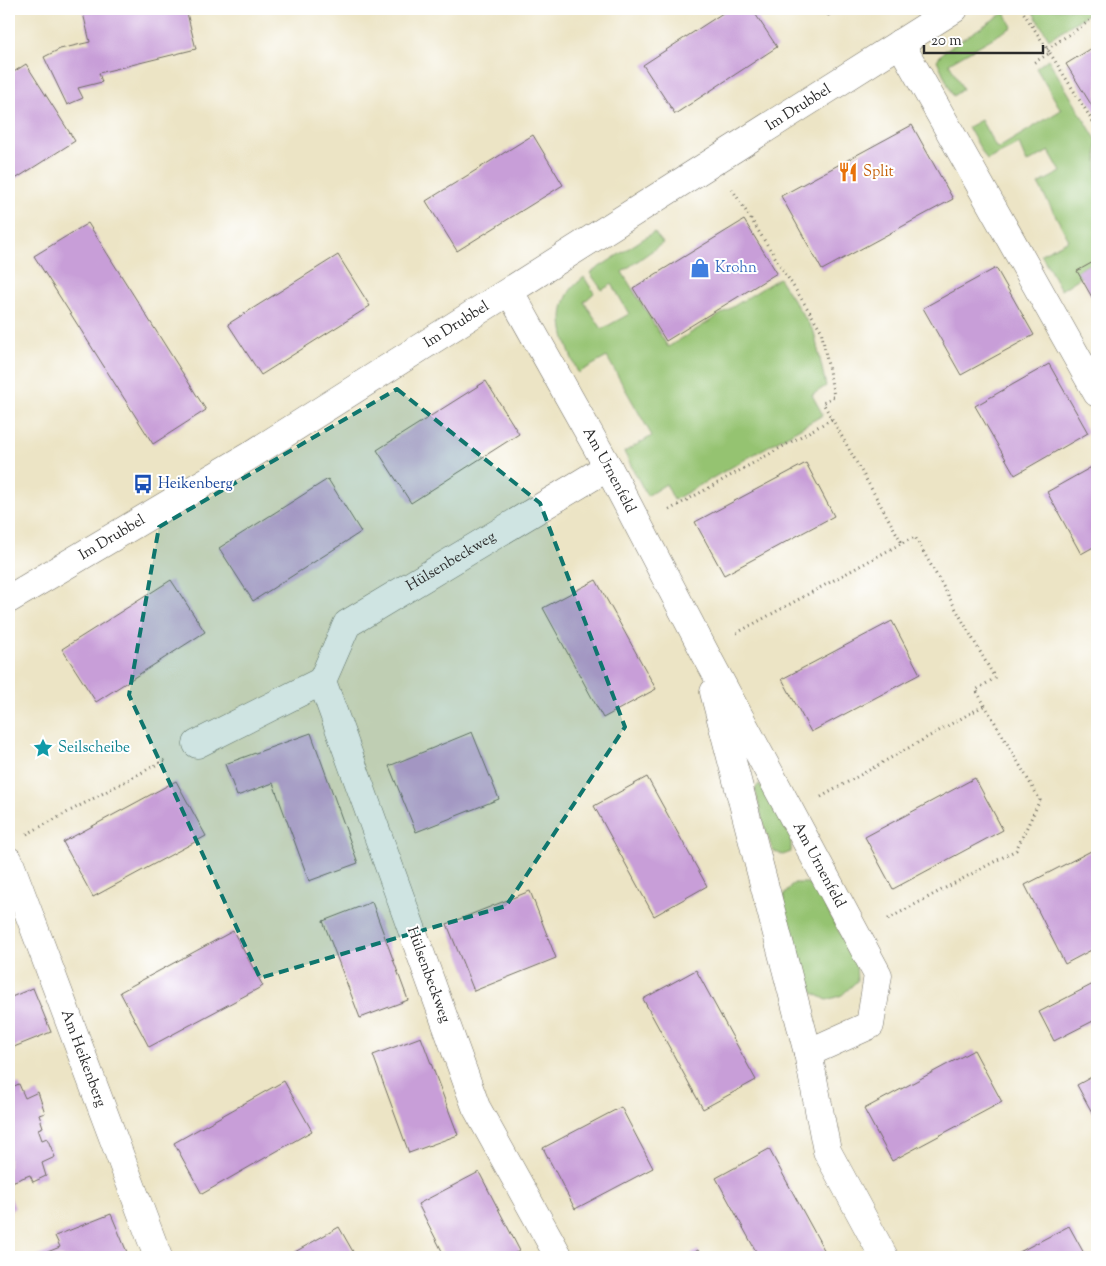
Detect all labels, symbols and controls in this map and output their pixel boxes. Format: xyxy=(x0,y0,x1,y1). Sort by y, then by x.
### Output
scale bar xyxy=(924,22,1042,54)
text: 20 m xyxy=(931,31,962,52)
street label: Im Drubbel xyxy=(762,79,835,136)
restaurant icon: Split xyxy=(837,161,859,183)
place label: Split xyxy=(863,162,894,183)
shop icon: Krohn xyxy=(689,257,711,279)
place label: Krohn xyxy=(715,258,757,279)
street label: Im Drubbel xyxy=(420,296,493,353)
street label: Am Urnenfeld xyxy=(577,424,641,517)
bus stop icon: Heikenberg xyxy=(132,473,154,495)
place label: Heikenberg xyxy=(158,474,233,495)
street label: Im Drubbel xyxy=(75,510,149,566)
street label: Hülsenbeckweg xyxy=(402,526,500,597)
place icon: Seilscheibe xyxy=(32,737,54,759)
place label: Seilscheibe xyxy=(58,738,130,759)
street label: Am Urnenfeld xyxy=(787,818,851,912)
street label: Hülsenbeckweg xyxy=(401,924,455,1026)
street label: Am Heikenberg xyxy=(55,1007,111,1110)

